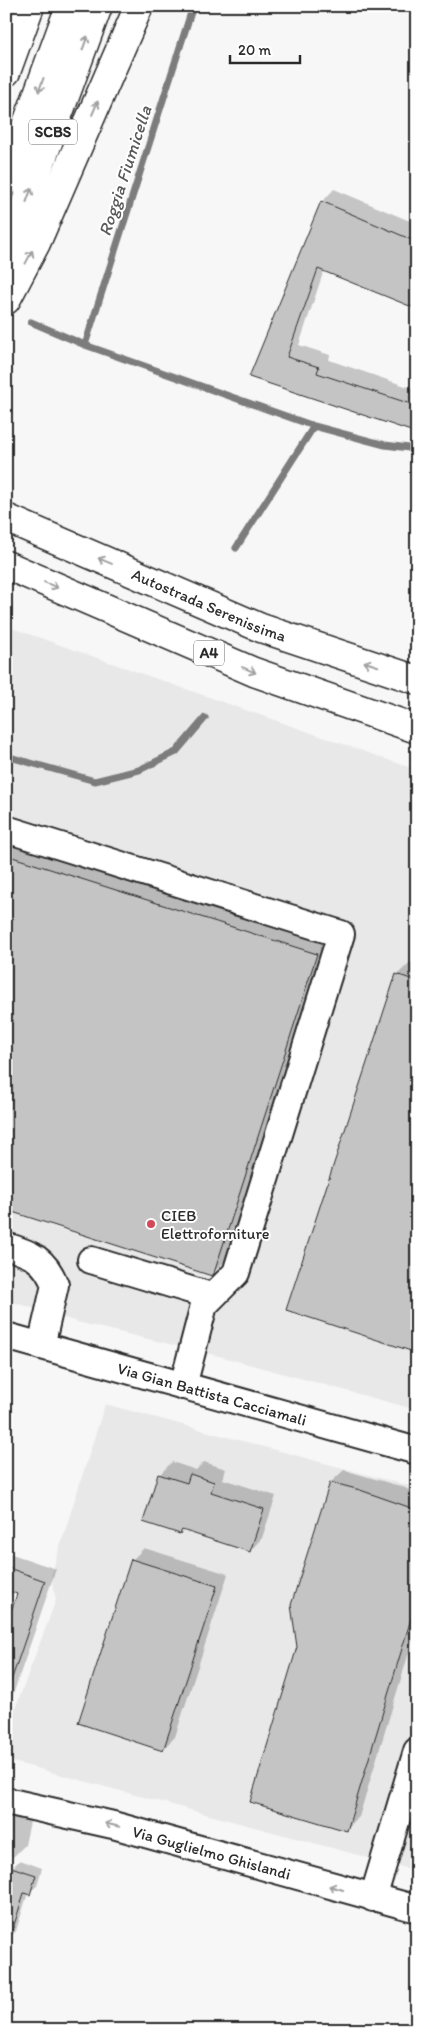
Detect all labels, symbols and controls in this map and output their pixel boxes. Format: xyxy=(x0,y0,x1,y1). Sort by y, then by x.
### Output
scale bar xyxy=(230,32,300,64)
one-way arrow xyxy=(81,35,90,51)
text: 20 m xyxy=(238,41,272,59)
one-way arrow xyxy=(36,77,45,92)
one-way arrow xyxy=(91,101,101,116)
water label: Roggia Fiumicella xyxy=(94,102,157,239)
road number: SCBS xyxy=(29,120,77,144)
one-way arrow xyxy=(25,188,34,203)
one-way arrow xyxy=(24,249,34,264)
one-way arrow xyxy=(98,555,113,565)
street label: Autostrada Serenissima xyxy=(129,564,289,645)
one-way arrow xyxy=(43,580,58,590)
road number: A4 xyxy=(194,640,224,666)
one-way arrow xyxy=(363,659,379,668)
one-way arrow xyxy=(241,666,256,675)
place label: CIEB Elettroforniture xyxy=(161,1206,270,1243)
marker: CIEB Elettroforniture xyxy=(145,1218,157,1230)
street label: Via Gian Battista Cacciamali xyxy=(115,1358,309,1429)
one-way arrow xyxy=(104,1820,120,1829)
street label: Via Guglielmo Ghislandi xyxy=(130,1821,293,1883)
one-way arrow xyxy=(328,1882,344,1892)

